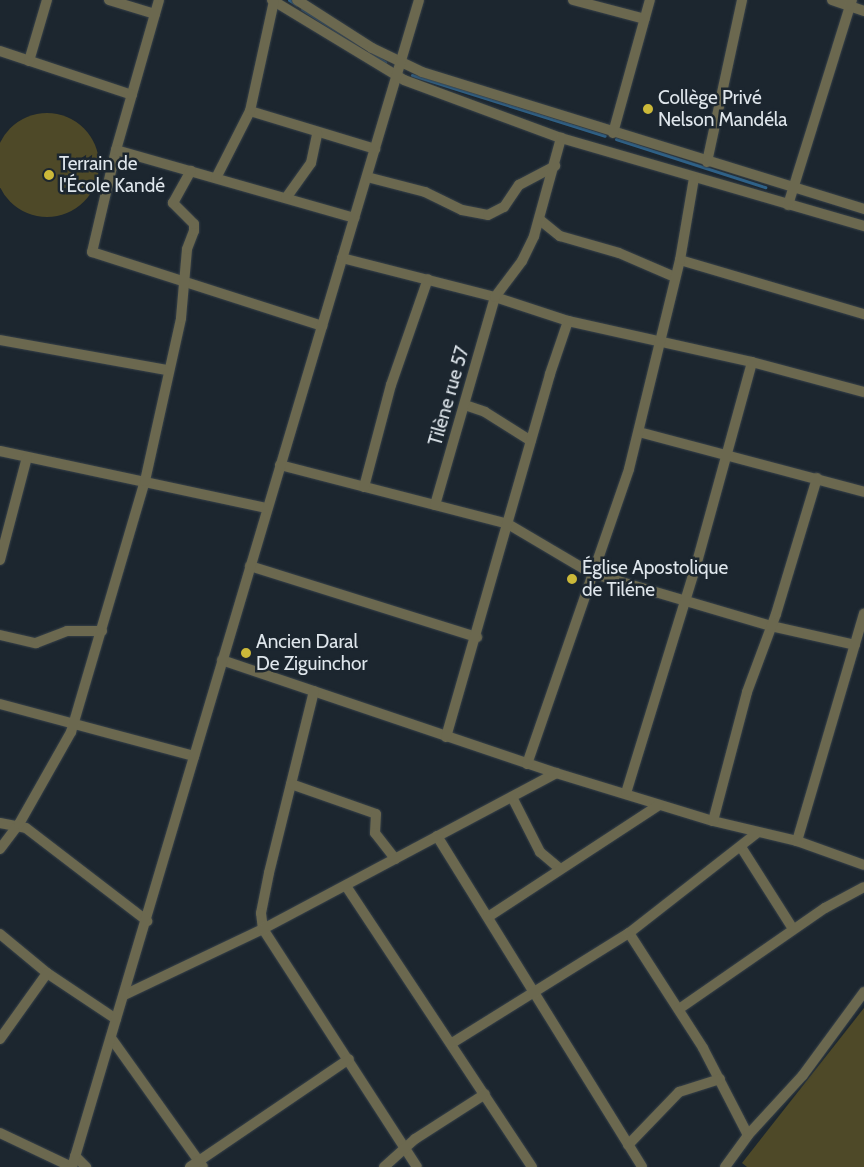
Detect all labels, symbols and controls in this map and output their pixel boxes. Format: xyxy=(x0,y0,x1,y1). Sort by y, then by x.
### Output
place label: Collège Privé Nelson Mandéla xyxy=(658,87,787,131)
marker: Collège Privé Nelson Mandéla xyxy=(642,103,654,115)
place label: Terrain de l'École Kandé xyxy=(59,153,165,197)
marker: Terrain de l'École Kandé xyxy=(43,169,55,181)
street label: Tilène rue 57 xyxy=(424,344,474,448)
place label: Église Apostolique de Tiléne xyxy=(582,557,728,601)
marker: Église Apostolique de Tiléne xyxy=(566,573,578,585)
place label: Ancien Daral De Ziguinchor xyxy=(256,631,367,675)
marker: Ancien Daral De Ziguinchor xyxy=(240,647,252,659)

